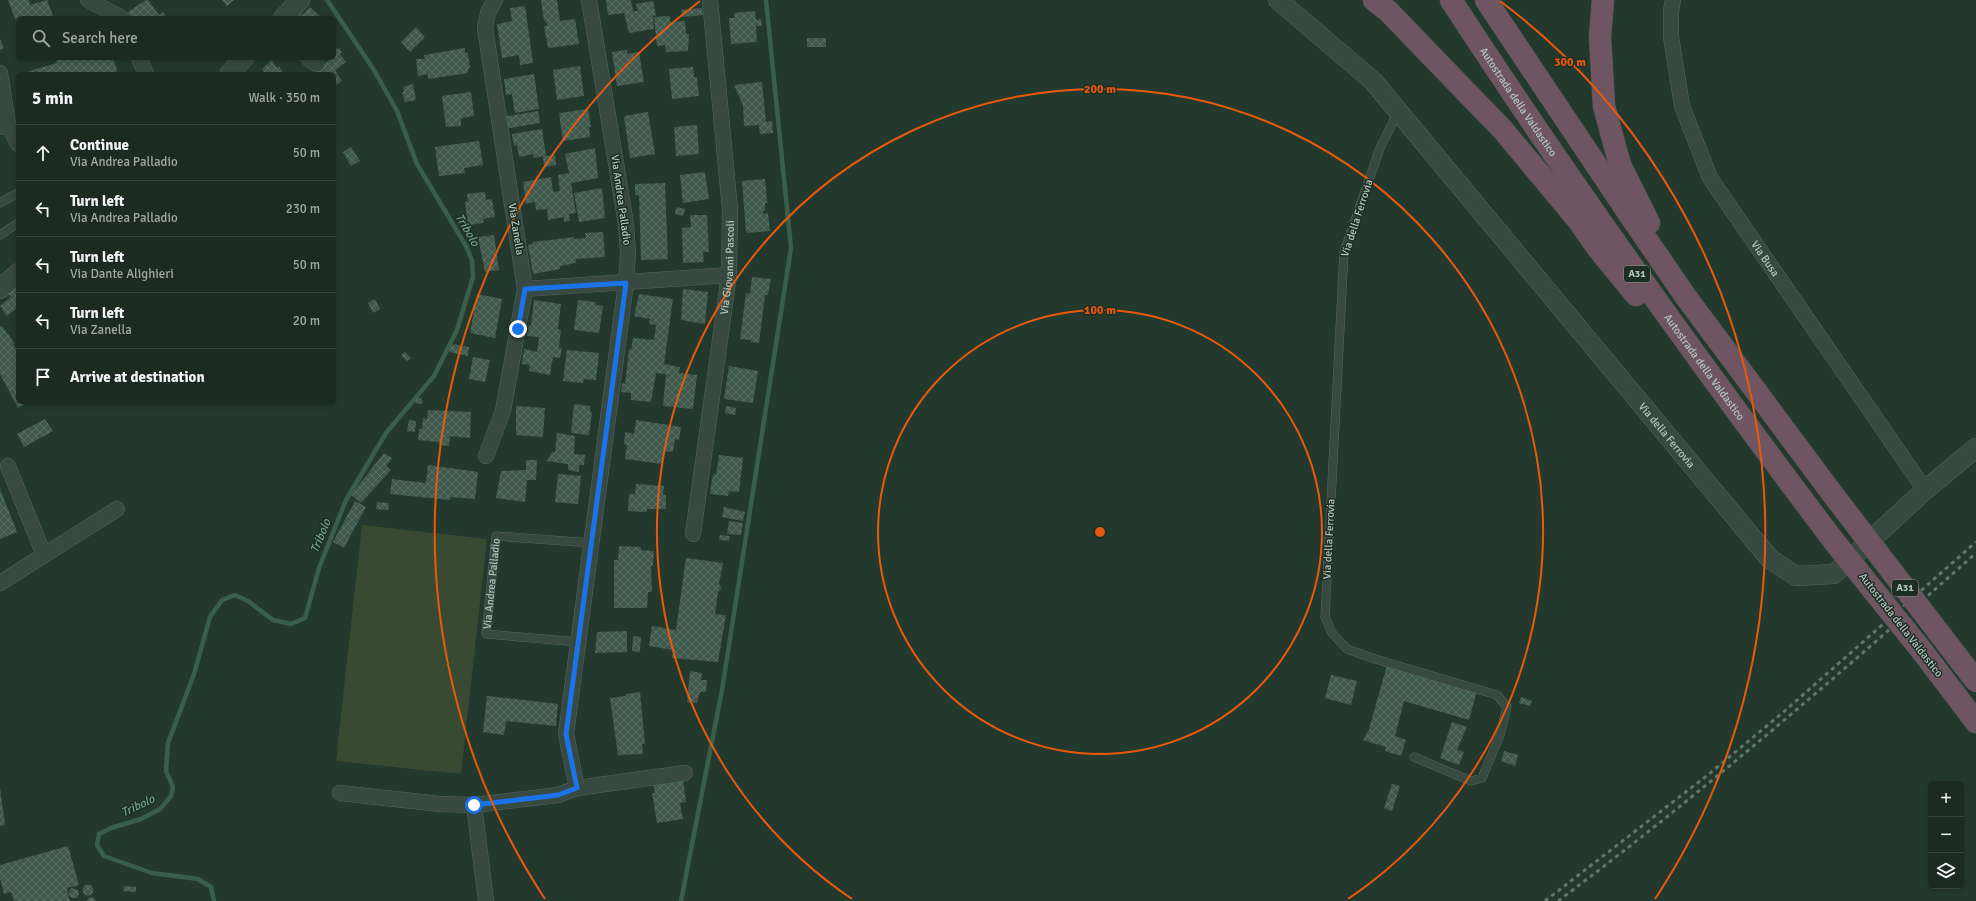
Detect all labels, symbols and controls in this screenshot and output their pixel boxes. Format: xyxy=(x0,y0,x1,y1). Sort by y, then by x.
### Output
search box xyxy=(16,16,336,60)
icon: search xyxy=(30,27,52,49)
text: Search here xyxy=(62,29,138,47)
street label: Autostrada della Valdastico xyxy=(1477,45,1560,159)
text: 300 m xyxy=(1554,55,1586,70)
text: 200 m xyxy=(1084,82,1116,97)
text: 5 min xyxy=(32,88,73,109)
text: Walk · 350 m xyxy=(249,90,320,106)
text: Continue xyxy=(70,136,129,154)
icon: ahead xyxy=(32,142,54,164)
text: 50 m xyxy=(293,145,320,161)
text: Via Andrea Palladio xyxy=(70,154,178,170)
street label: Via Andrea Palladio xyxy=(608,154,634,246)
street label: Via della Ferrovia xyxy=(1338,177,1376,258)
text: Turn left xyxy=(70,192,124,210)
icon: left xyxy=(32,198,54,220)
text: 230 m xyxy=(286,201,320,217)
street label: Via Zanella xyxy=(505,202,527,256)
text: Via Andrea Palladio xyxy=(70,210,178,226)
water label: Tribolo xyxy=(452,211,483,250)
street label: Via Giovanni Pascoli xyxy=(717,220,736,315)
street label: Via Busa xyxy=(1749,238,1782,279)
text: Turn left xyxy=(70,248,124,266)
icon: left xyxy=(32,254,54,276)
text: 50 m xyxy=(293,257,320,273)
text: Via Dante Alighieri xyxy=(70,266,174,282)
road number: A31 xyxy=(1624,266,1650,282)
text: 100 m xyxy=(1084,303,1116,318)
text: Turn left xyxy=(70,304,124,322)
icon: left xyxy=(32,310,54,332)
street label: Autostrada della Valdastico xyxy=(1661,311,1748,423)
text: 20 m xyxy=(293,313,320,329)
route end xyxy=(509,320,527,338)
text: Via Zanella xyxy=(70,322,132,338)
icon: arrive xyxy=(32,366,54,388)
text: Arrive at destination xyxy=(70,368,205,386)
street label: Via della Ferrovia xyxy=(1636,400,1698,471)
street label: Via della Ferrovia xyxy=(1320,498,1338,580)
water label: Tribolo xyxy=(307,516,335,555)
centre of rings xyxy=(1093,525,1107,539)
street label: Via Andrea Palladio xyxy=(480,537,502,630)
street label: Autostrada della Valdastico xyxy=(1856,570,1946,680)
road number: A31 xyxy=(1892,580,1918,596)
map controls xyxy=(1928,781,1964,889)
button: + xyxy=(1928,781,1964,817)
water label: Tribolo xyxy=(119,791,158,820)
route start xyxy=(465,796,483,814)
button: − xyxy=(1928,817,1964,853)
button: layers xyxy=(1928,853,1964,889)

